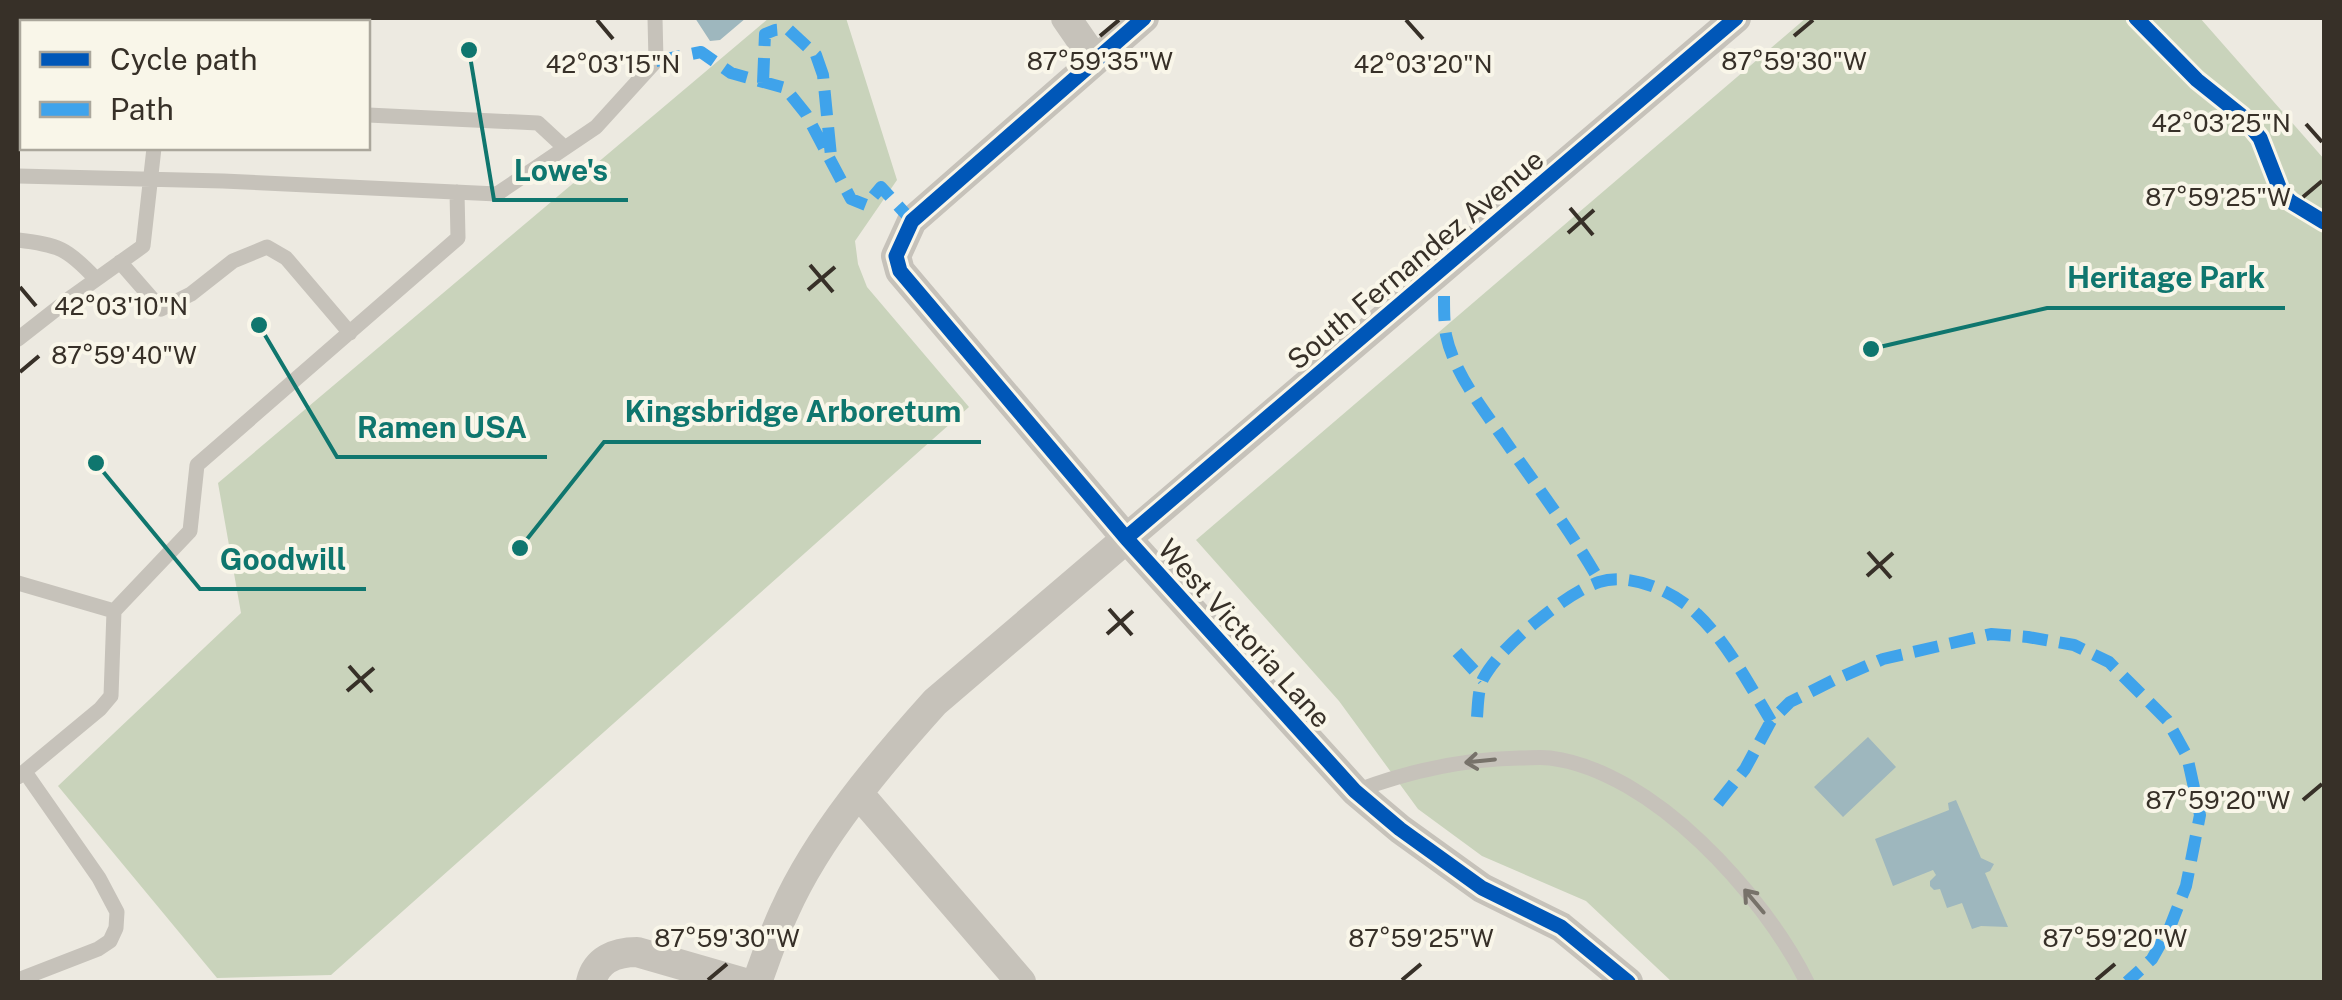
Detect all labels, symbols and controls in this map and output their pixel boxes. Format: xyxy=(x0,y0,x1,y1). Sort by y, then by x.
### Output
legend xyxy=(20,20,370,150)
text: Cycle path xyxy=(110,41,258,77)
text: 87°59'35"W xyxy=(1027,46,1173,76)
text: 87°59'30"W xyxy=(1721,46,1867,76)
text: 42°03'15"N xyxy=(546,49,680,79)
text: 42°03'20"N xyxy=(1354,49,1492,79)
text: Path xyxy=(110,91,174,127)
text: 42°03'25"N xyxy=(2151,108,2291,138)
callout: Lowe's xyxy=(494,140,628,200)
street label: South Fernandez Avenue xyxy=(1280,142,1550,376)
text: Lowe's xyxy=(514,152,608,188)
text: 87°59'25"W xyxy=(2145,182,2291,212)
callout: Heritage Park xyxy=(2047,248,2285,308)
text: Heritage Park xyxy=(2067,259,2265,295)
text: 42°03'10"N xyxy=(54,291,188,321)
text: 87°59'40"W xyxy=(51,340,197,370)
callout: Kingsbridge Arboretum xyxy=(604,382,981,442)
text: Kingsbridge Arboretum xyxy=(625,393,961,429)
callout: Ramen USA xyxy=(337,397,547,457)
text: Ramen USA xyxy=(357,409,527,445)
callout: Goodwill xyxy=(200,529,366,589)
street label: West Victoria Lane xyxy=(1152,532,1338,734)
text: Goodwill xyxy=(220,541,346,577)
one-way arrow xyxy=(1464,751,1497,770)
text: 87°59'20"W xyxy=(2146,785,2291,815)
one-way arrow xyxy=(1743,888,1765,914)
text: 87°59'30"W xyxy=(654,923,800,953)
text: 87°59'25"W xyxy=(1348,923,1494,953)
text: 87°59'20"W xyxy=(2043,923,2188,953)

